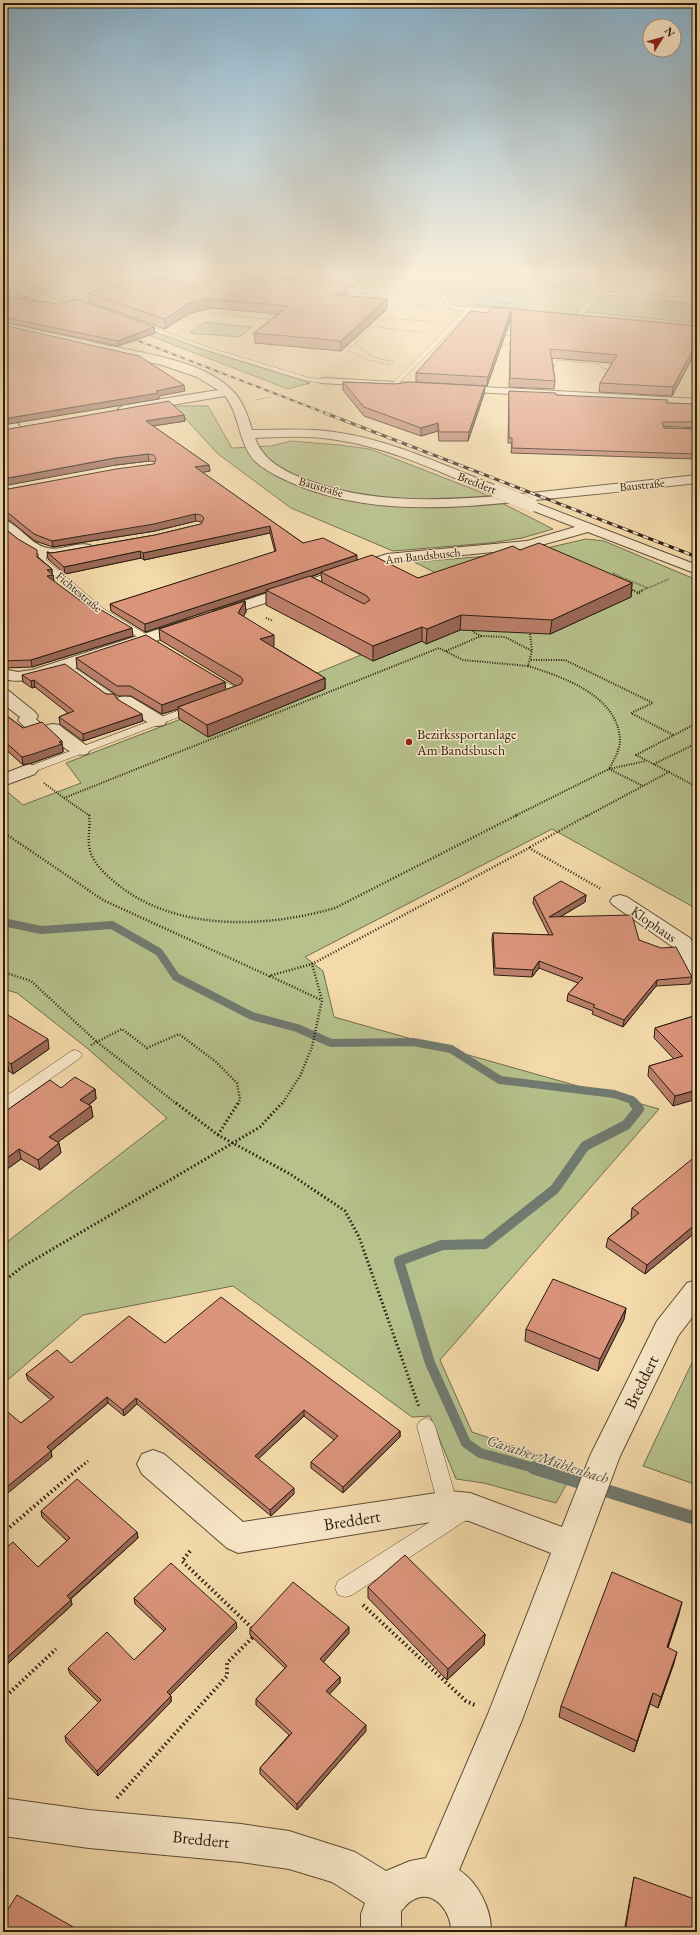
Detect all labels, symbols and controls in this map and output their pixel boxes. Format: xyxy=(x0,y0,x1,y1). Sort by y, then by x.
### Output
north arrow xyxy=(642,18,682,58)
text: N xyxy=(662,24,678,40)
street label: Breddert xyxy=(455,468,499,498)
street label: Baustraße xyxy=(297,473,345,501)
street label: Baustraße xyxy=(619,475,666,495)
street label: Am Bandsbusch xyxy=(384,544,461,568)
street label: Fichtestraße xyxy=(52,568,106,616)
place label: Bezirkssportanlage Am Bandsbusch xyxy=(416,725,517,759)
marker: Bezirkssportanlage Am Bandsbusch xyxy=(404,737,414,747)
street label: Klophaus xyxy=(628,902,681,946)
street label: Breddert xyxy=(619,1351,664,1412)
water label: Garather Mühlenbach xyxy=(485,1430,612,1488)
street label: Breddert xyxy=(322,1505,383,1535)
street label: Breddert xyxy=(172,1825,231,1853)

